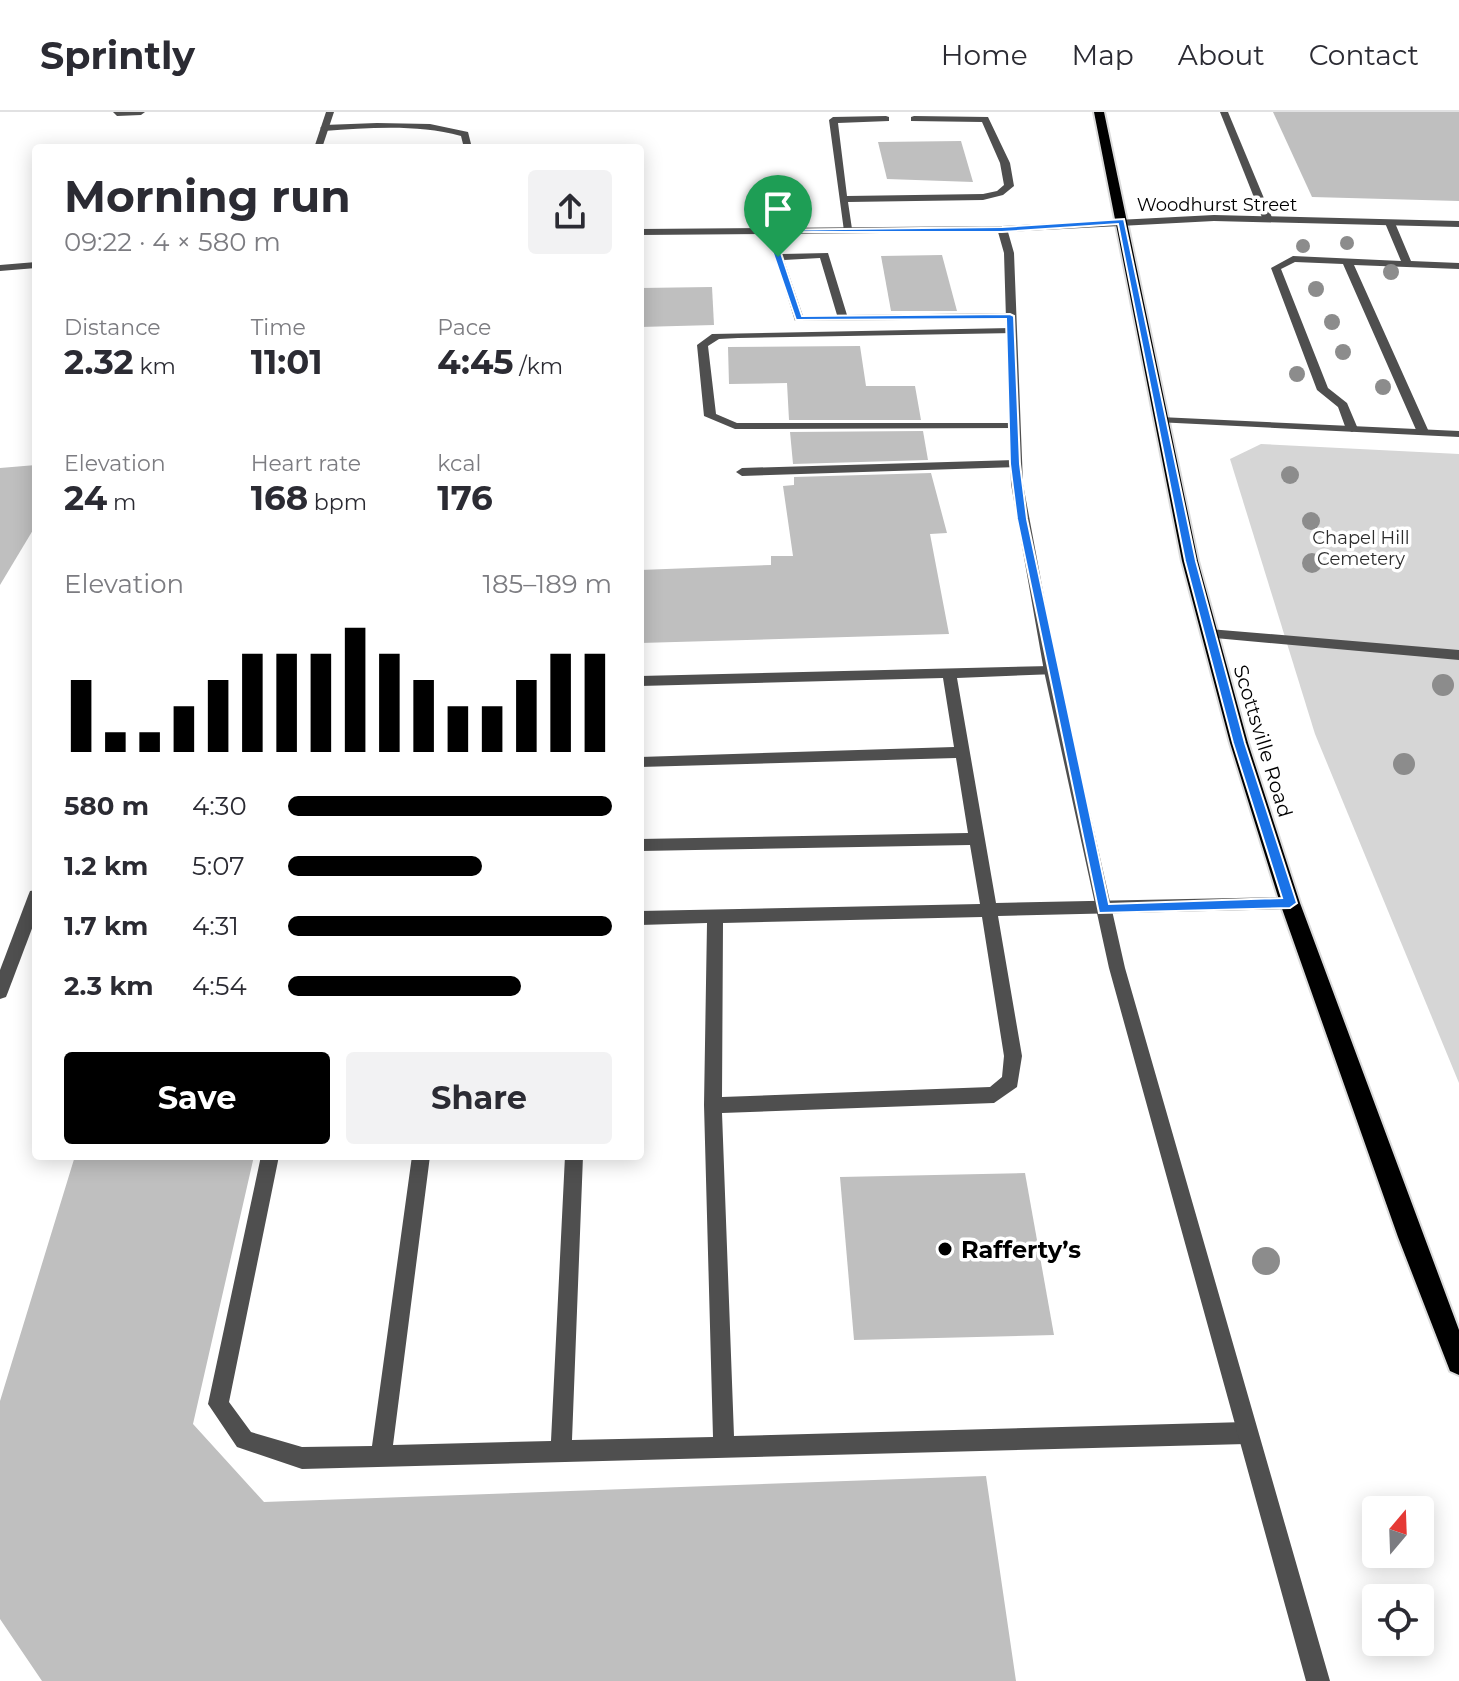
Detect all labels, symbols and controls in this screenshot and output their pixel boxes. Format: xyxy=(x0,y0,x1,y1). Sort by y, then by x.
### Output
text: Sprintly xyxy=(40,32,195,79)
text: Home xyxy=(941,38,1028,72)
text: Map xyxy=(1072,38,1134,72)
text: About xyxy=(1178,38,1265,72)
text: Contact xyxy=(1309,38,1419,72)
text: Morning run xyxy=(64,169,351,223)
button: share xyxy=(528,170,612,254)
pin xyxy=(744,175,812,257)
icon: arrive xyxy=(756,187,800,231)
street label: Woodhurst Street xyxy=(1137,194,1297,216)
text: 09:22 · 4 × 580 m xyxy=(64,226,281,258)
text: Distance xyxy=(64,314,161,341)
text: Time xyxy=(251,314,306,341)
text: Pace xyxy=(437,314,491,341)
text: 2.32 xyxy=(64,341,134,383)
text: 11:01 xyxy=(251,341,323,383)
text: 4:45 xyxy=(437,341,514,383)
text: km xyxy=(134,353,176,380)
text: /km xyxy=(514,353,563,380)
text: Elevation xyxy=(64,450,166,477)
text: Heart rate xyxy=(251,450,361,477)
text: kcal xyxy=(437,450,481,477)
text: 24 xyxy=(64,477,107,519)
text: 168 xyxy=(251,477,308,519)
text: 176 xyxy=(437,477,493,519)
text: m xyxy=(107,489,136,516)
text: bpm xyxy=(308,489,367,516)
park label: Chapel Hill Cemetery xyxy=(1312,527,1410,570)
text: Elevation xyxy=(64,568,184,600)
text: 185–189 m xyxy=(483,568,612,600)
street label: Scottsville Road xyxy=(1228,662,1298,820)
text: 580 m xyxy=(64,790,149,822)
text: 4:30 xyxy=(192,790,247,822)
text: 1.2 km xyxy=(64,850,148,882)
text: 5:07 xyxy=(192,850,245,882)
text: 1.7 km xyxy=(64,910,148,942)
text: 4:31 xyxy=(192,910,239,942)
text: 2.3 km xyxy=(64,970,154,1002)
text: 4:54 xyxy=(192,970,247,1002)
button: Save xyxy=(64,1052,330,1144)
button: Share xyxy=(346,1052,612,1144)
place label: Rafferty’s xyxy=(961,1235,1081,1264)
marker: Rafferty’s xyxy=(936,1240,954,1258)
north arrow xyxy=(1362,1496,1434,1568)
map controls xyxy=(1362,1496,1434,1656)
button: locate xyxy=(1362,1584,1434,1656)

